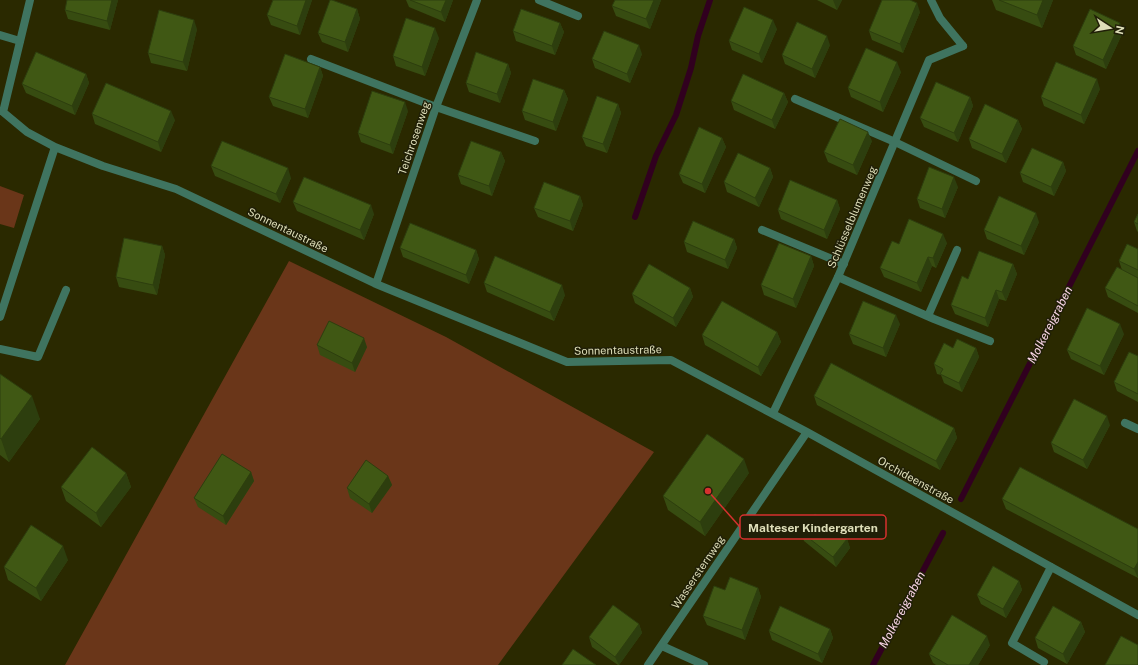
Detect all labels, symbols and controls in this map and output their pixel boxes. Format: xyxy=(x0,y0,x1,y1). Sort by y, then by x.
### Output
north arrow xyxy=(1090,8,1130,48)
text: N xyxy=(1113,25,1127,36)
street label: Teichrosenweg xyxy=(396,100,432,176)
street label: Schlüsselblumenweg xyxy=(825,164,879,270)
street label: Sonnentaustraße xyxy=(246,205,330,255)
water label: Molkereigraben xyxy=(1025,284,1076,366)
street label: Sonnentaustraße xyxy=(574,343,662,357)
street label: Orchideenstraße xyxy=(876,454,956,506)
callout: Malteser Kindergarten xyxy=(740,515,886,539)
text: Malteser Kindergarten xyxy=(748,521,878,535)
street label: Wassersternweg xyxy=(669,533,727,611)
water label: Molkereigraben xyxy=(876,569,928,651)

